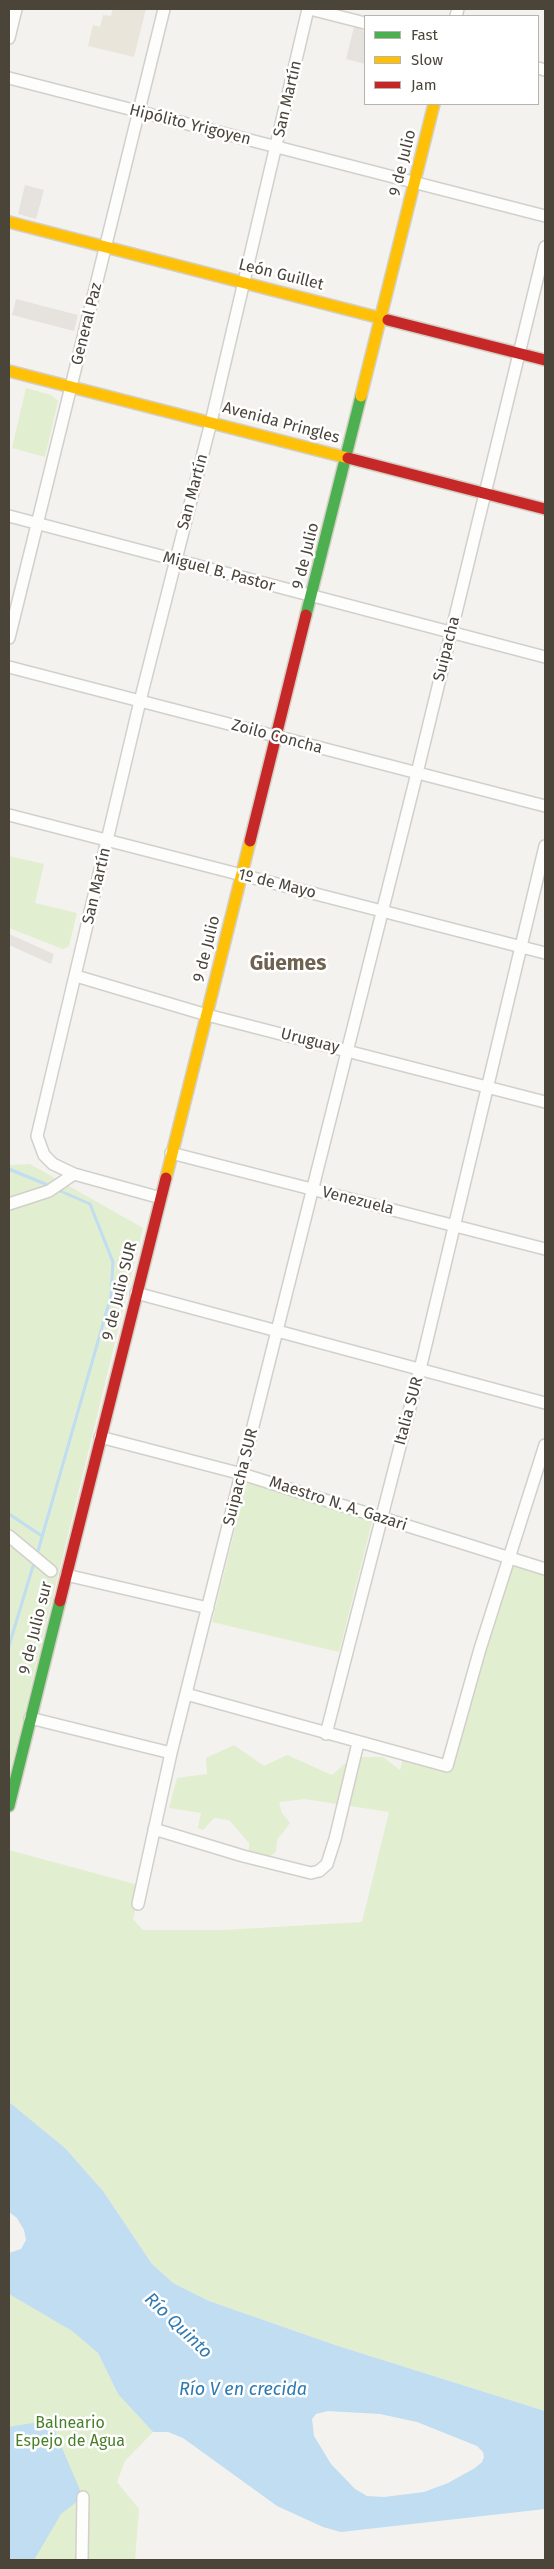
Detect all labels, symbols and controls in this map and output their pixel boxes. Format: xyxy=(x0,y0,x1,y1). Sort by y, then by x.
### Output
legend xyxy=(364,15,539,105)
text: Fast xyxy=(411,26,438,44)
text: Slow xyxy=(411,51,443,69)
street label: San Martín xyxy=(270,59,306,139)
text: Jam xyxy=(411,76,437,94)
street label: Hipólito Yrigoyen xyxy=(127,101,253,149)
street label: 9 de Julio xyxy=(385,128,421,198)
street label: León Guillet xyxy=(236,255,326,295)
street label: General Paz xyxy=(68,281,106,367)
street label: Avenida Pringles xyxy=(220,398,342,448)
street label: San Martín xyxy=(174,452,212,532)
street label: 9 de Julio xyxy=(288,521,324,591)
street label: Miguel B. Pastor xyxy=(161,548,277,596)
street label: Suipacha xyxy=(430,615,464,683)
street label: Zoilo Concha xyxy=(230,716,324,758)
street label: San Martín xyxy=(79,846,115,926)
street label: 1º de Mayo xyxy=(236,865,318,903)
street label: 9 de Julio xyxy=(189,914,225,984)
district label: Güemes xyxy=(250,951,326,977)
street label: Uruguay xyxy=(279,1024,341,1058)
street label: Venezuela xyxy=(320,1183,396,1219)
street label: 9 de Julio SUR xyxy=(98,1240,142,1342)
street label: Italia SUR xyxy=(391,1375,427,1447)
street label: Suipacha SUR xyxy=(220,1426,262,1528)
street label: Maestro N. A. Gazari xyxy=(267,1473,409,1535)
street label: 9 de Julio sur xyxy=(15,1580,57,1676)
water label: Río Quinto xyxy=(140,2289,216,2363)
water label: Río V en crecida xyxy=(179,2379,307,2401)
park label: Balneario Espejo de Agua xyxy=(15,2414,125,2452)

